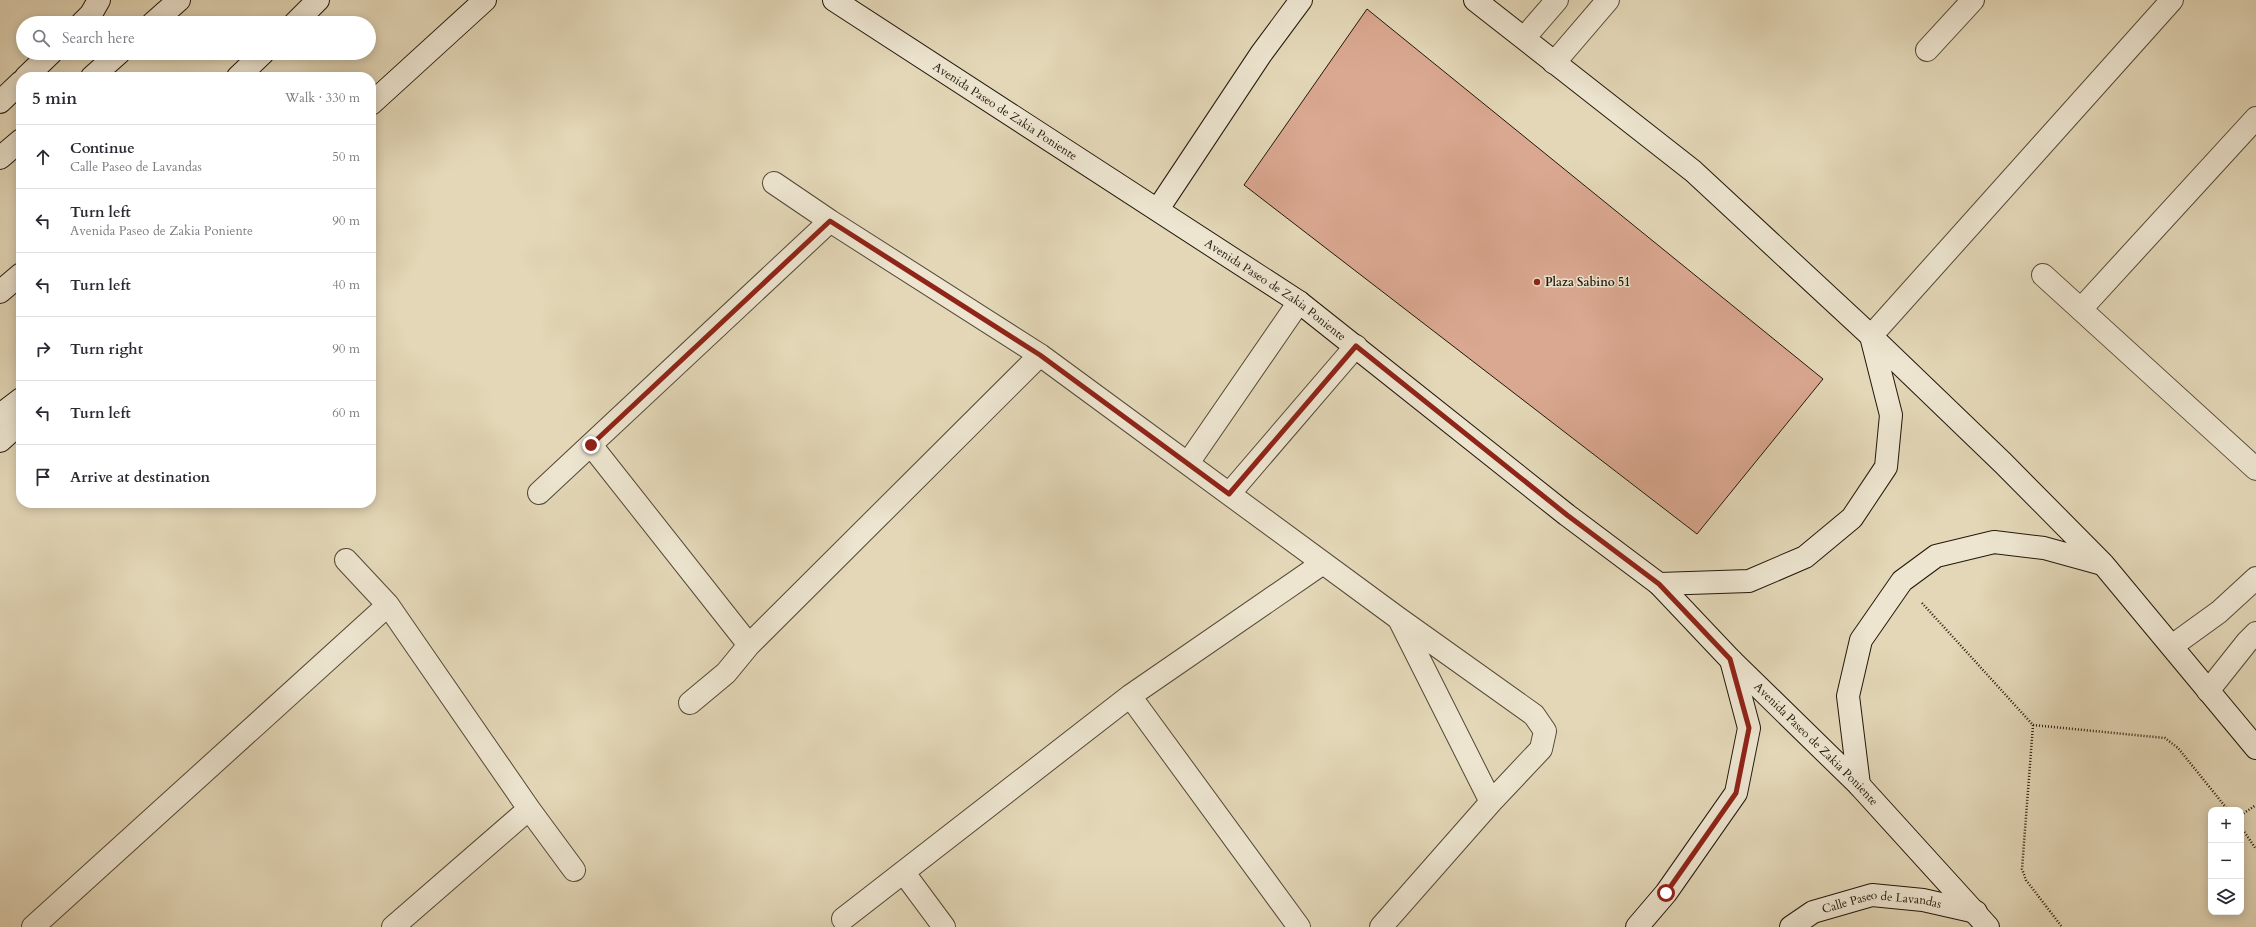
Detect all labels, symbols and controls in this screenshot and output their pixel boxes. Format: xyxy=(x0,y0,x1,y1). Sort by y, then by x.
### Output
search box xyxy=(16,16,376,60)
icon: search xyxy=(30,27,52,49)
text: Search here xyxy=(62,28,135,48)
street label: Avenida Paseo de Zakia Poniente xyxy=(930,58,1080,164)
text: 5 min xyxy=(32,87,77,110)
text: Walk · 330 m xyxy=(285,89,360,107)
text: Continue xyxy=(70,138,135,158)
icon: ahead xyxy=(32,146,54,168)
text: 50 m xyxy=(332,148,360,166)
text: Calle Paseo de Lavandas xyxy=(70,158,202,176)
text: Turn left xyxy=(70,202,131,222)
icon: left xyxy=(32,210,54,232)
text: 90 m xyxy=(332,212,360,230)
text: Avenida Paseo de Zakia Poniente xyxy=(70,222,253,240)
street label: Avenida Paseo de Zakia Poniente xyxy=(1202,235,1349,344)
icon: left xyxy=(32,274,54,296)
place label: Plaza Sabino 51 xyxy=(1545,274,1630,290)
text: Turn left xyxy=(70,275,131,295)
text: 40 m xyxy=(332,276,360,294)
marker: Plaza Sabino 51 xyxy=(1532,277,1542,287)
icon: right xyxy=(32,338,54,360)
text: Turn right xyxy=(70,339,143,359)
text: 90 m xyxy=(332,340,360,358)
icon: left xyxy=(32,402,54,424)
text: Turn left xyxy=(70,403,131,423)
text: 60 m xyxy=(332,404,360,422)
route end xyxy=(582,436,600,454)
icon: arrive xyxy=(32,466,54,488)
text: Arrive at destination xyxy=(70,467,210,487)
street label: Avenida Paseo de Zakia Poniente xyxy=(1750,679,1882,809)
map controls xyxy=(2208,807,2244,915)
button: + xyxy=(2208,807,2244,843)
button: − xyxy=(2208,843,2244,879)
button: layers xyxy=(2208,879,2244,915)
route start xyxy=(1657,884,1675,902)
street label: Calle Paseo de Lavandas xyxy=(1820,887,1943,917)

